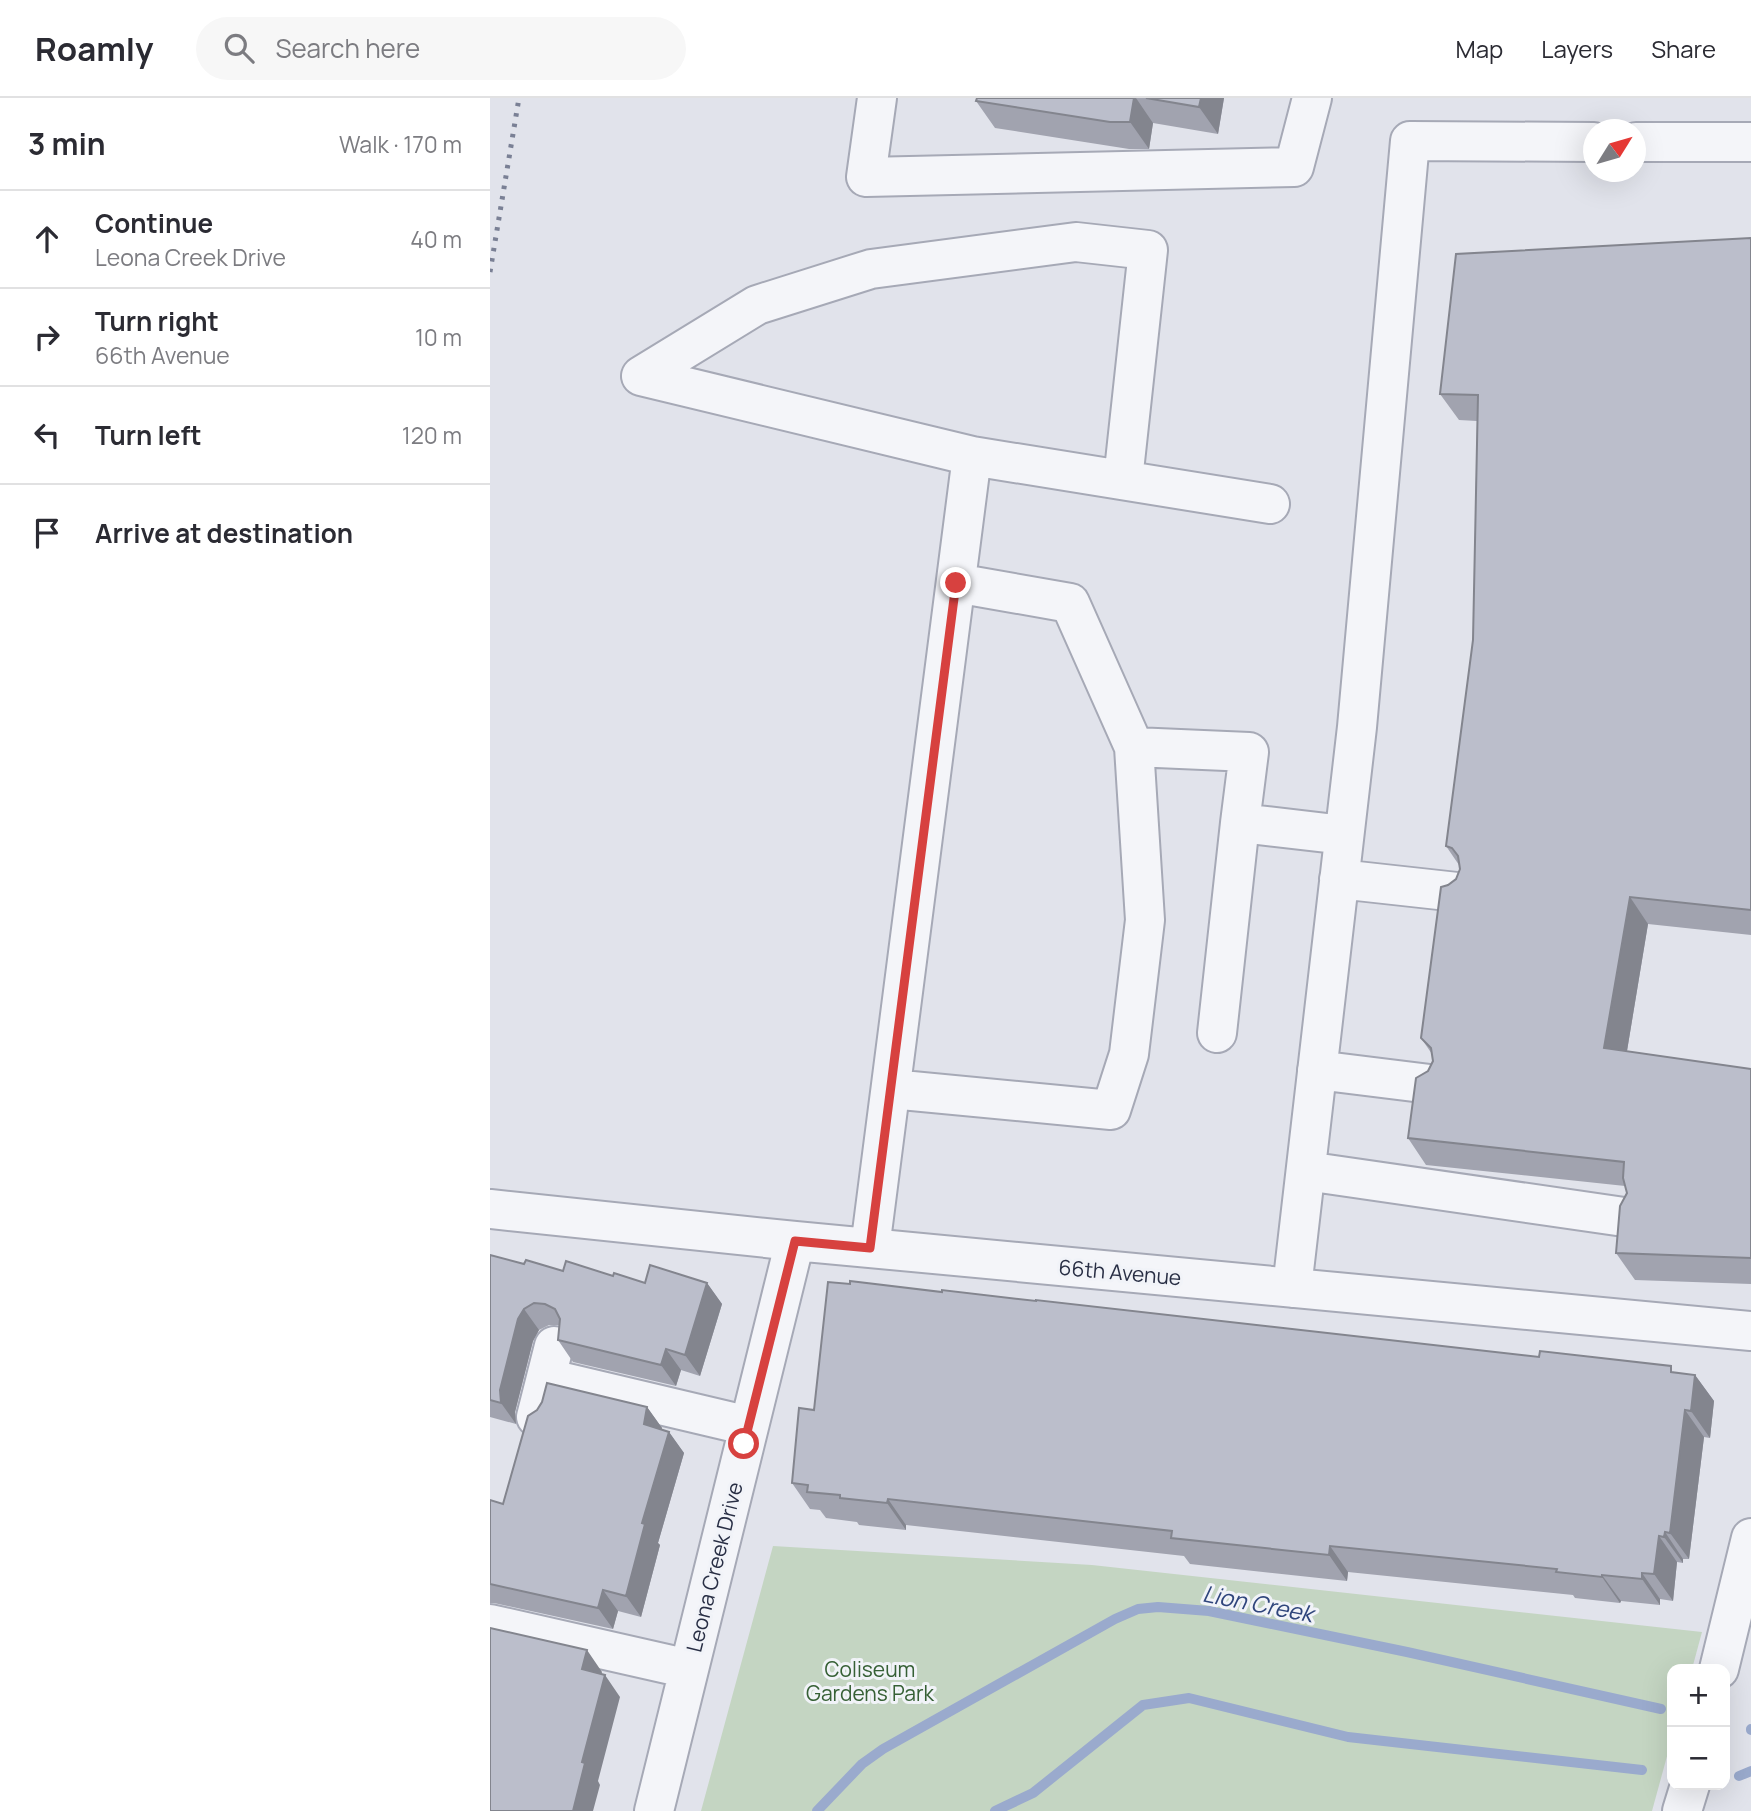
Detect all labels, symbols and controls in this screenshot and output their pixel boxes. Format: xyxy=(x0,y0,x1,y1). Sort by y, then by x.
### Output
search box xyxy=(196,17,686,80)
text: Roamly xyxy=(35,26,154,71)
icon: search xyxy=(220,29,258,67)
text: Search here xyxy=(276,30,420,66)
text: Map xyxy=(1456,32,1503,65)
text: Layers xyxy=(1541,32,1613,65)
text: Share xyxy=(1651,32,1716,65)
north arrow xyxy=(1583,119,1646,182)
text: 3 min xyxy=(28,123,106,164)
text: Walk · 170 m xyxy=(339,128,462,160)
text: Continue xyxy=(95,205,213,241)
icon: ahead xyxy=(28,220,66,258)
text: 40 m xyxy=(410,223,462,255)
text: Leona Creek Drive xyxy=(95,241,286,273)
text: Turn right xyxy=(95,303,219,339)
icon: right xyxy=(28,318,66,356)
text: 10 m xyxy=(415,321,462,353)
text: 66th Avenue xyxy=(95,339,230,371)
icon: left xyxy=(28,416,66,454)
text: Turn left xyxy=(95,417,202,453)
text: 120 m xyxy=(402,419,462,451)
icon: arrive xyxy=(28,514,66,552)
text: Arrive at destination xyxy=(95,515,353,551)
route end xyxy=(940,567,971,598)
street label: 66th Avenue xyxy=(1057,1253,1183,1291)
route start xyxy=(728,1428,759,1459)
street label: Leona Creek Drive xyxy=(679,1479,749,1655)
water label: Lion Creek xyxy=(1200,1577,1319,1630)
park label: Coliseum Gardens Park xyxy=(806,1655,934,1707)
map controls xyxy=(1667,1664,1730,1790)
button: + xyxy=(1667,1664,1730,1727)
button: − xyxy=(1667,1727,1730,1790)

